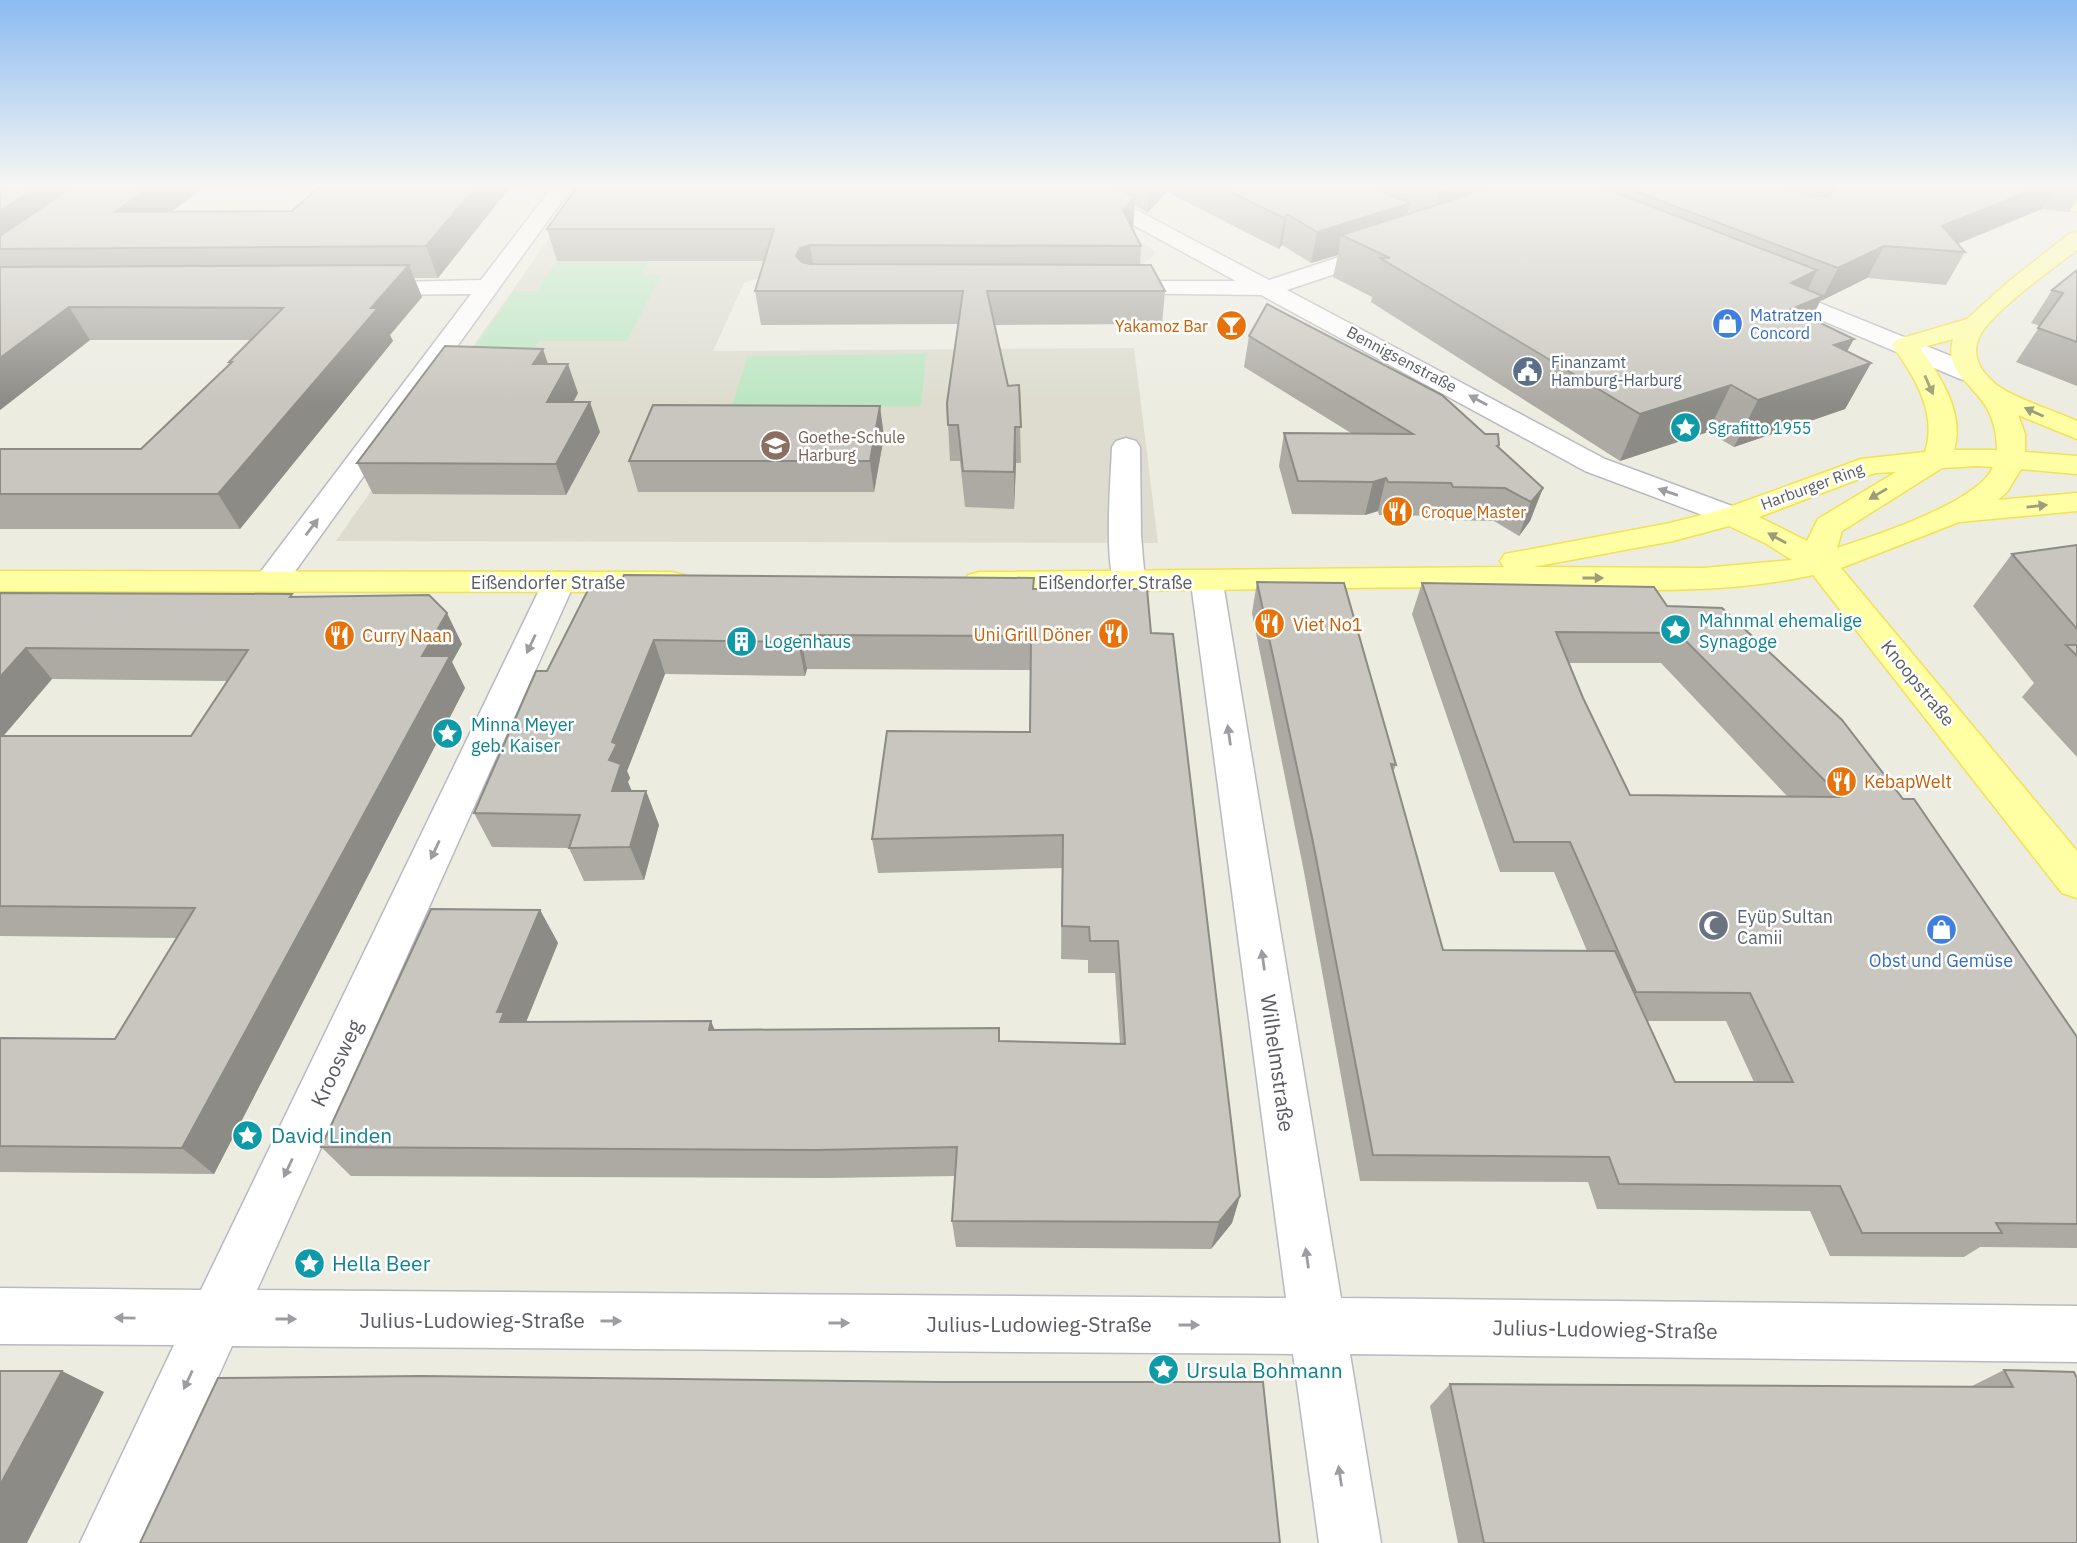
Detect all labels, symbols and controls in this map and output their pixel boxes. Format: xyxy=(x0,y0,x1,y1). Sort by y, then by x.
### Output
place label: Matratzen Concord xyxy=(1750,305,1822,343)
shop icon: Matratzen Concord xyxy=(1710,307,1744,341)
bar icon: Yakamoz Bar xyxy=(1214,309,1248,343)
place label: Yakamoz Bar xyxy=(1115,316,1208,336)
street label: Bennigsenstraße xyxy=(1343,321,1461,397)
place label: Finanzamt Hamburg-Harburg xyxy=(1551,352,1682,390)
public building icon: Finanzamt Hamburg-Harburg xyxy=(1511,354,1545,388)
one-way arrow xyxy=(1924,374,1935,395)
one-way arrow xyxy=(1468,394,1488,406)
one-way arrow xyxy=(2024,406,2044,418)
place icon: Sgrafitto 1955 xyxy=(1668,411,1702,445)
place label: Sgrafitto 1955 xyxy=(1708,418,1811,438)
place label: Goethe-Schule Harburg xyxy=(798,427,905,465)
school or university icon: Goethe-Schule Harburg xyxy=(758,429,792,463)
street label: Harburger Ring xyxy=(1758,458,1867,514)
one-way arrow xyxy=(1657,486,1678,497)
one-way arrow xyxy=(1869,488,1888,500)
restaurant icon: Croque Master xyxy=(1381,495,1415,529)
one-way arrow xyxy=(2026,500,2048,511)
place label: Croque Master xyxy=(1421,502,1526,522)
one-way arrow xyxy=(304,518,318,536)
one-way arrow xyxy=(1767,532,1787,544)
street label: Eißendorfer Straße xyxy=(471,571,625,594)
street label: Eißendorfer Straße xyxy=(1038,571,1192,594)
one-way arrow xyxy=(1582,572,1604,584)
restaurant icon: Viet No1 xyxy=(1253,607,1287,641)
place label: Mahnmal ehemalige Synagoge xyxy=(1699,609,1862,653)
place label: Viet No1 xyxy=(1293,613,1363,636)
place icon: Mahnmal ehemalige Synagoge xyxy=(1659,613,1693,647)
restaurant icon: Uni Grill Döner xyxy=(1097,617,1131,651)
restaurant icon: Curry Naan xyxy=(322,618,356,652)
place label: Uni Grill Döner xyxy=(973,623,1091,646)
place label: Curry Naan xyxy=(362,624,452,647)
building icon: Logenhaus xyxy=(724,624,758,658)
place label: Logenhaus xyxy=(764,630,851,653)
one-way arrow xyxy=(525,634,537,654)
street label: Knoopstraße xyxy=(1876,635,1960,731)
place label: Minna Meyer geb. Kaiser xyxy=(471,713,575,757)
place icon: Minna Meyer geb. Kaiser xyxy=(431,717,465,751)
one-way arrow xyxy=(1224,724,1235,746)
restaurant icon: KebapWelt xyxy=(1824,764,1858,798)
place label: KebapWelt xyxy=(1864,770,1952,793)
one-way arrow xyxy=(429,840,441,860)
place label: Eyüp Sultan Camii xyxy=(1737,905,1833,949)
mosque icon: Eyüp Sultan Camii xyxy=(1697,909,1731,943)
shop icon: Obst und Gemüse xyxy=(1924,912,1958,946)
one-way arrow xyxy=(1257,949,1268,971)
place label: Obst und Gemüse xyxy=(1869,949,2013,972)
street label: Wilhelmstraße xyxy=(1255,993,1301,1133)
street label: Kroosweg xyxy=(304,1015,368,1111)
place icon: David Linden xyxy=(231,1118,265,1152)
place label: David Linden xyxy=(271,1121,392,1149)
one-way arrow xyxy=(282,1157,293,1178)
place icon: Hella Beer xyxy=(292,1246,326,1280)
one-way arrow xyxy=(1301,1247,1312,1269)
place label: Hella Beer xyxy=(332,1249,431,1277)
street label: Julius-Ludowieg-Straße xyxy=(359,1306,585,1334)
street label: Julius-Ludowieg-Straße xyxy=(926,1310,1152,1338)
one-way arrow xyxy=(114,1312,136,1324)
one-way arrow xyxy=(275,1313,297,1325)
street label: Julius-Ludowieg-Straße xyxy=(1492,1313,1718,1345)
one-way arrow xyxy=(601,1315,623,1327)
one-way arrow xyxy=(828,1317,850,1329)
one-way arrow xyxy=(1178,1319,1200,1331)
place icon: Ursula Bohmann xyxy=(1146,1353,1180,1387)
place label: Ursula Bohmann xyxy=(1186,1356,1343,1384)
one-way arrow xyxy=(183,1370,194,1391)
one-way arrow xyxy=(1334,1464,1345,1486)

